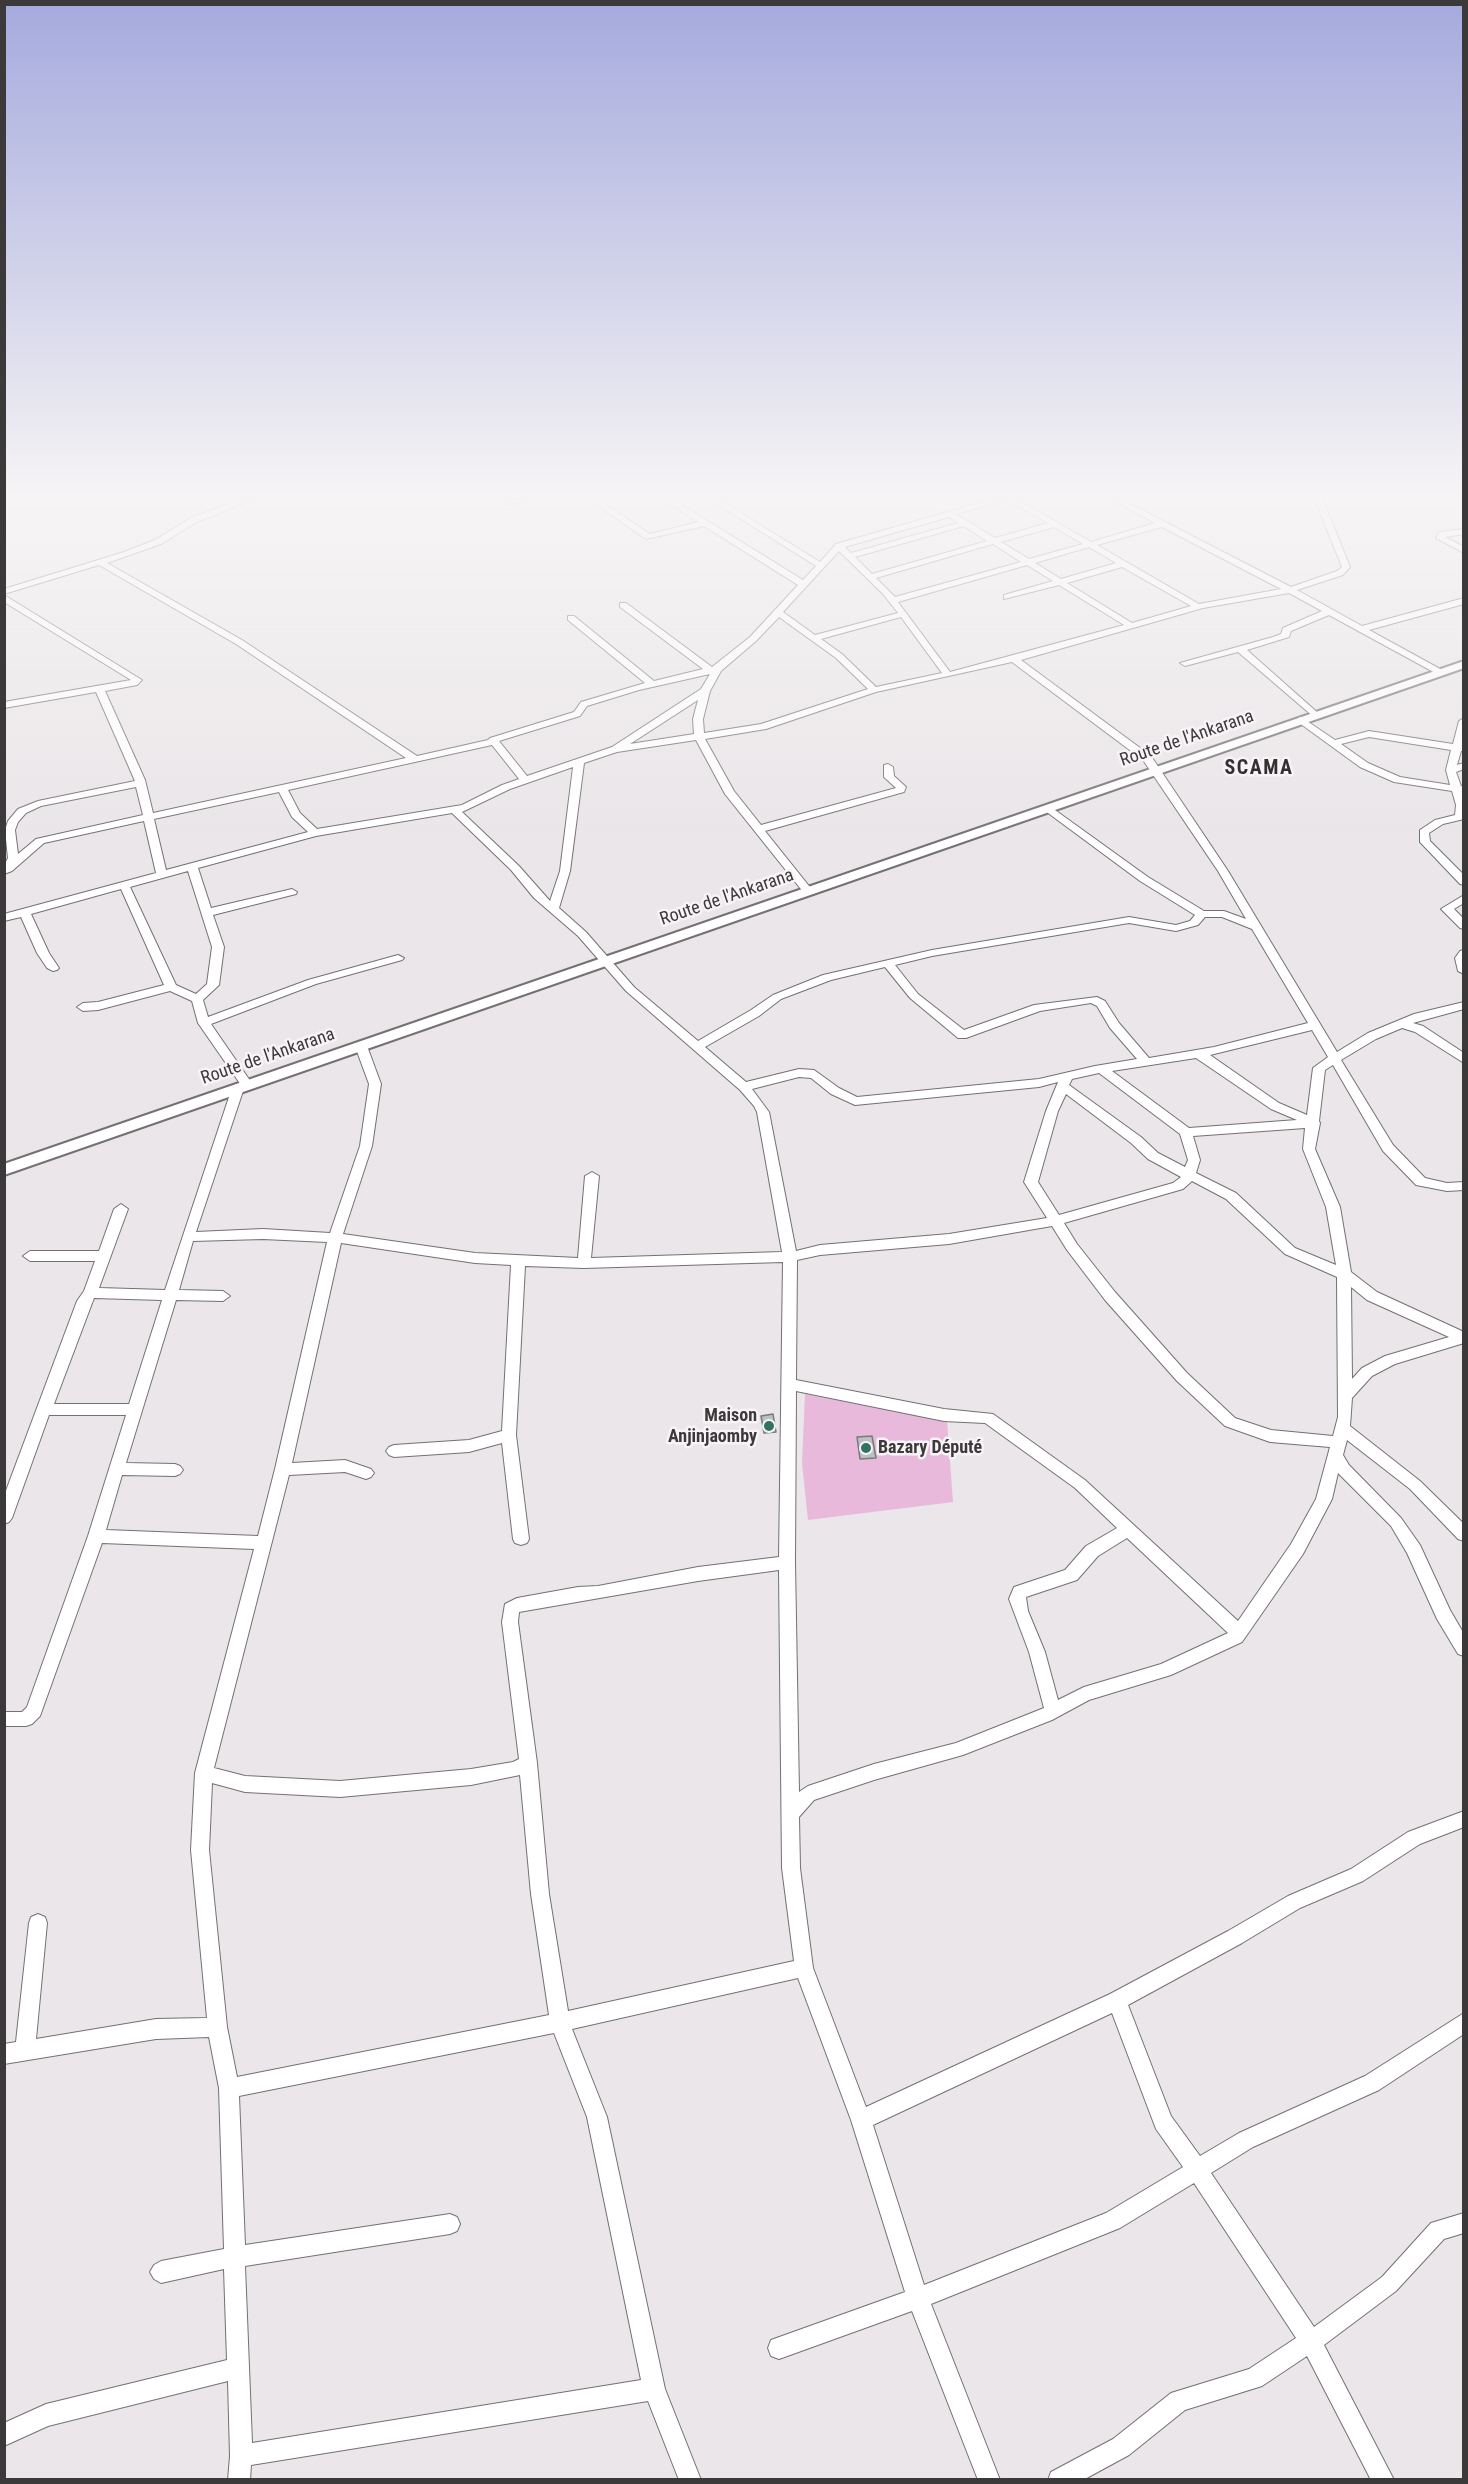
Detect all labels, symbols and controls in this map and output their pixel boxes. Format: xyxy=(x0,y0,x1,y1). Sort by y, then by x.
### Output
street label: Route de l'Ankarana xyxy=(1117,706,1257,772)
district label: SCAMA xyxy=(1225,757,1293,781)
street label: Route de l'Ankarana xyxy=(657,865,797,931)
street label: Route de l'Ankarana xyxy=(198,1024,338,1090)
place label: Maison Anjinjaomby xyxy=(668,1405,757,1448)
marker: Maison Anjinjaomby xyxy=(762,1419,776,1433)
place label: Bazary Député xyxy=(878,1437,982,1459)
marker: Bazary Député xyxy=(859,1441,873,1455)

